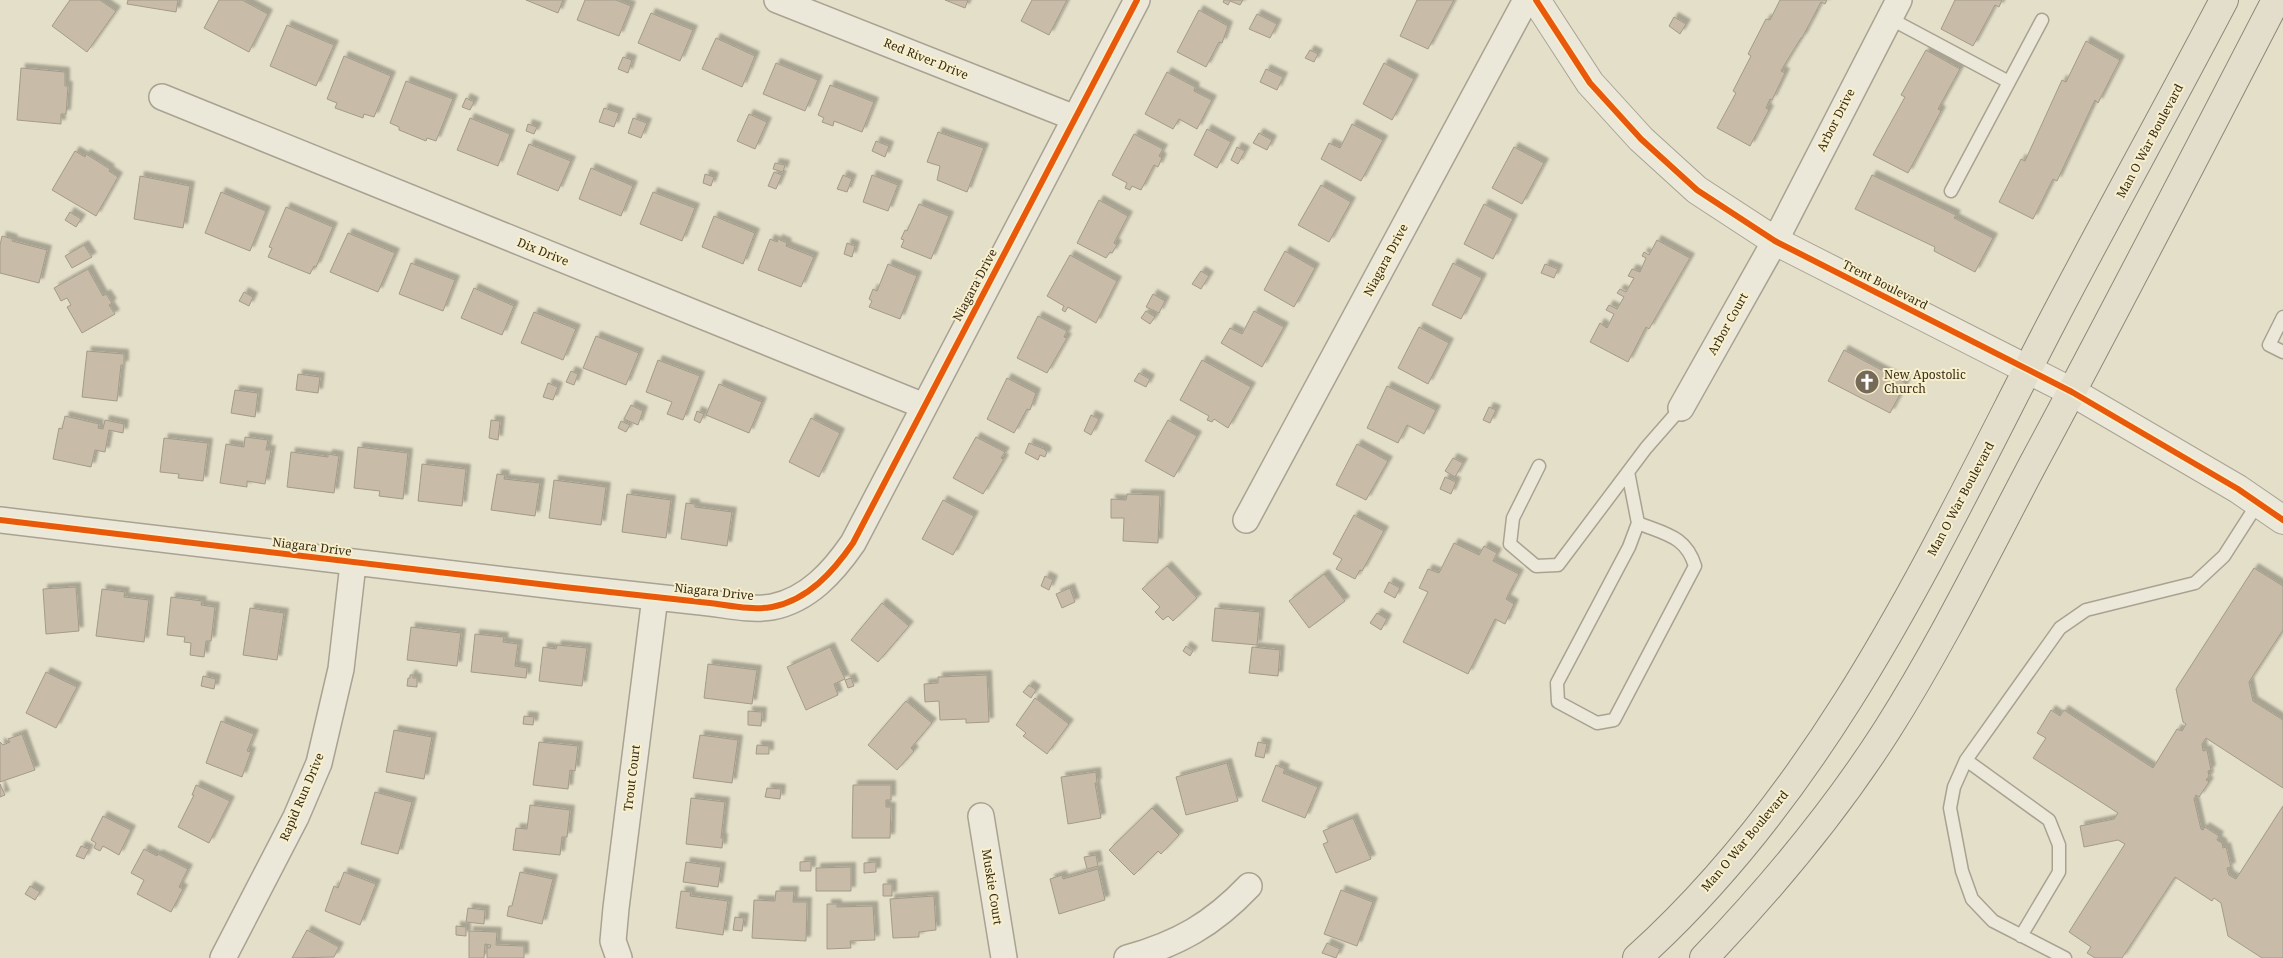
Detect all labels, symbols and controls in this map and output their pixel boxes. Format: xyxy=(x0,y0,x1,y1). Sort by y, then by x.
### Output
street label: Red River Drive xyxy=(881,34,971,83)
street label: Man O War Boulevard xyxy=(2112,80,2187,201)
street label: Arbor Drive xyxy=(1812,85,1859,154)
street label: Niagara Drive xyxy=(1359,221,1412,299)
street label: Dix Drive xyxy=(515,233,572,270)
street label: Niagara Drive xyxy=(948,246,1001,324)
street label: Trent Boulevard xyxy=(1840,256,1931,314)
street label: Arbor Court xyxy=(1703,289,1752,358)
place label: New Apostolic Church xyxy=(1884,366,1966,397)
church icon: New Apostolic Church xyxy=(1854,369,1880,395)
street label: Man O War Boulevard xyxy=(1923,438,1998,559)
street label: Niagara Drive xyxy=(271,533,353,560)
street label: Niagara Drive xyxy=(673,579,755,604)
street label: Trout Court xyxy=(619,744,644,812)
street label: Rapid Run Drive xyxy=(275,750,328,844)
street label: Man O War Boulevard xyxy=(1697,786,1792,895)
street label: Muskie Court xyxy=(978,848,1007,926)

